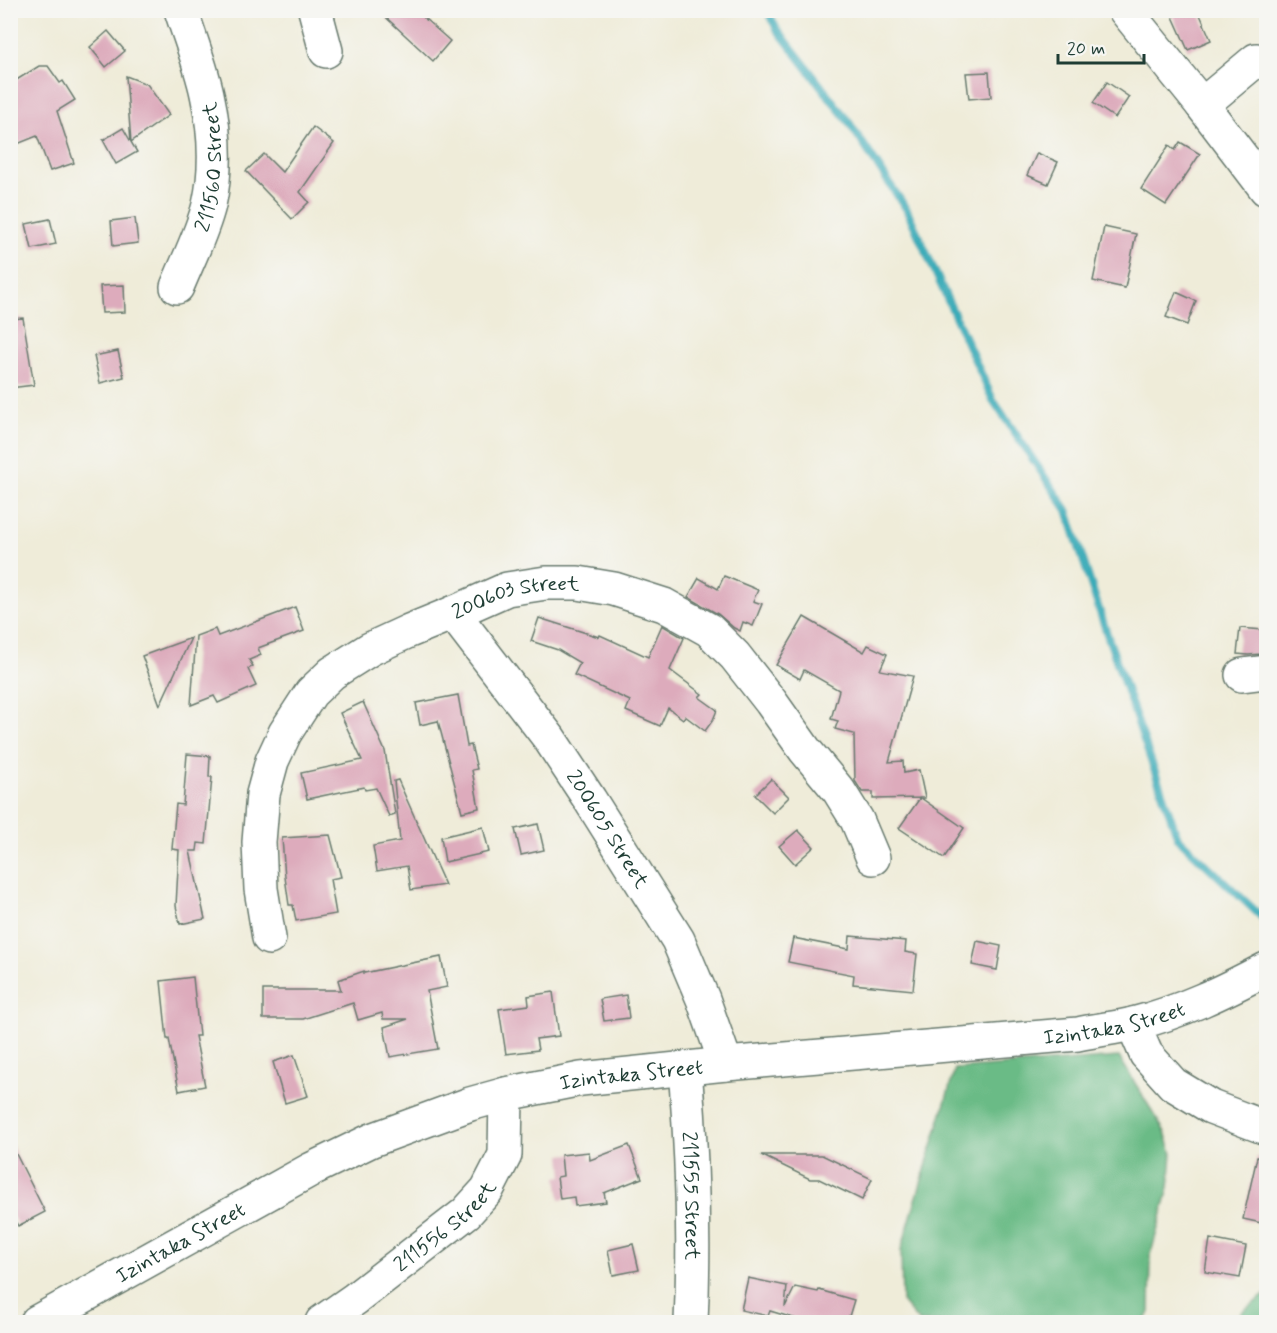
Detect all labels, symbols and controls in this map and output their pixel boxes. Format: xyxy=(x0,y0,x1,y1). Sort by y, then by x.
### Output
scale bar xyxy=(1058,27,1144,65)
text: 20 m xyxy=(1067,37,1105,61)
street label: 211560 Street xyxy=(189,99,229,236)
street label: 200603 Street xyxy=(448,570,580,627)
street label: 200605 Street xyxy=(559,765,655,895)
street label: Izintaka Street xyxy=(1042,995,1189,1052)
street label: Izintaka Street xyxy=(557,1053,704,1098)
street label: 211555 Street xyxy=(674,1131,706,1261)
street label: 211556 Street xyxy=(388,1177,504,1279)
street label: Izintaka Street xyxy=(111,1196,251,1290)

